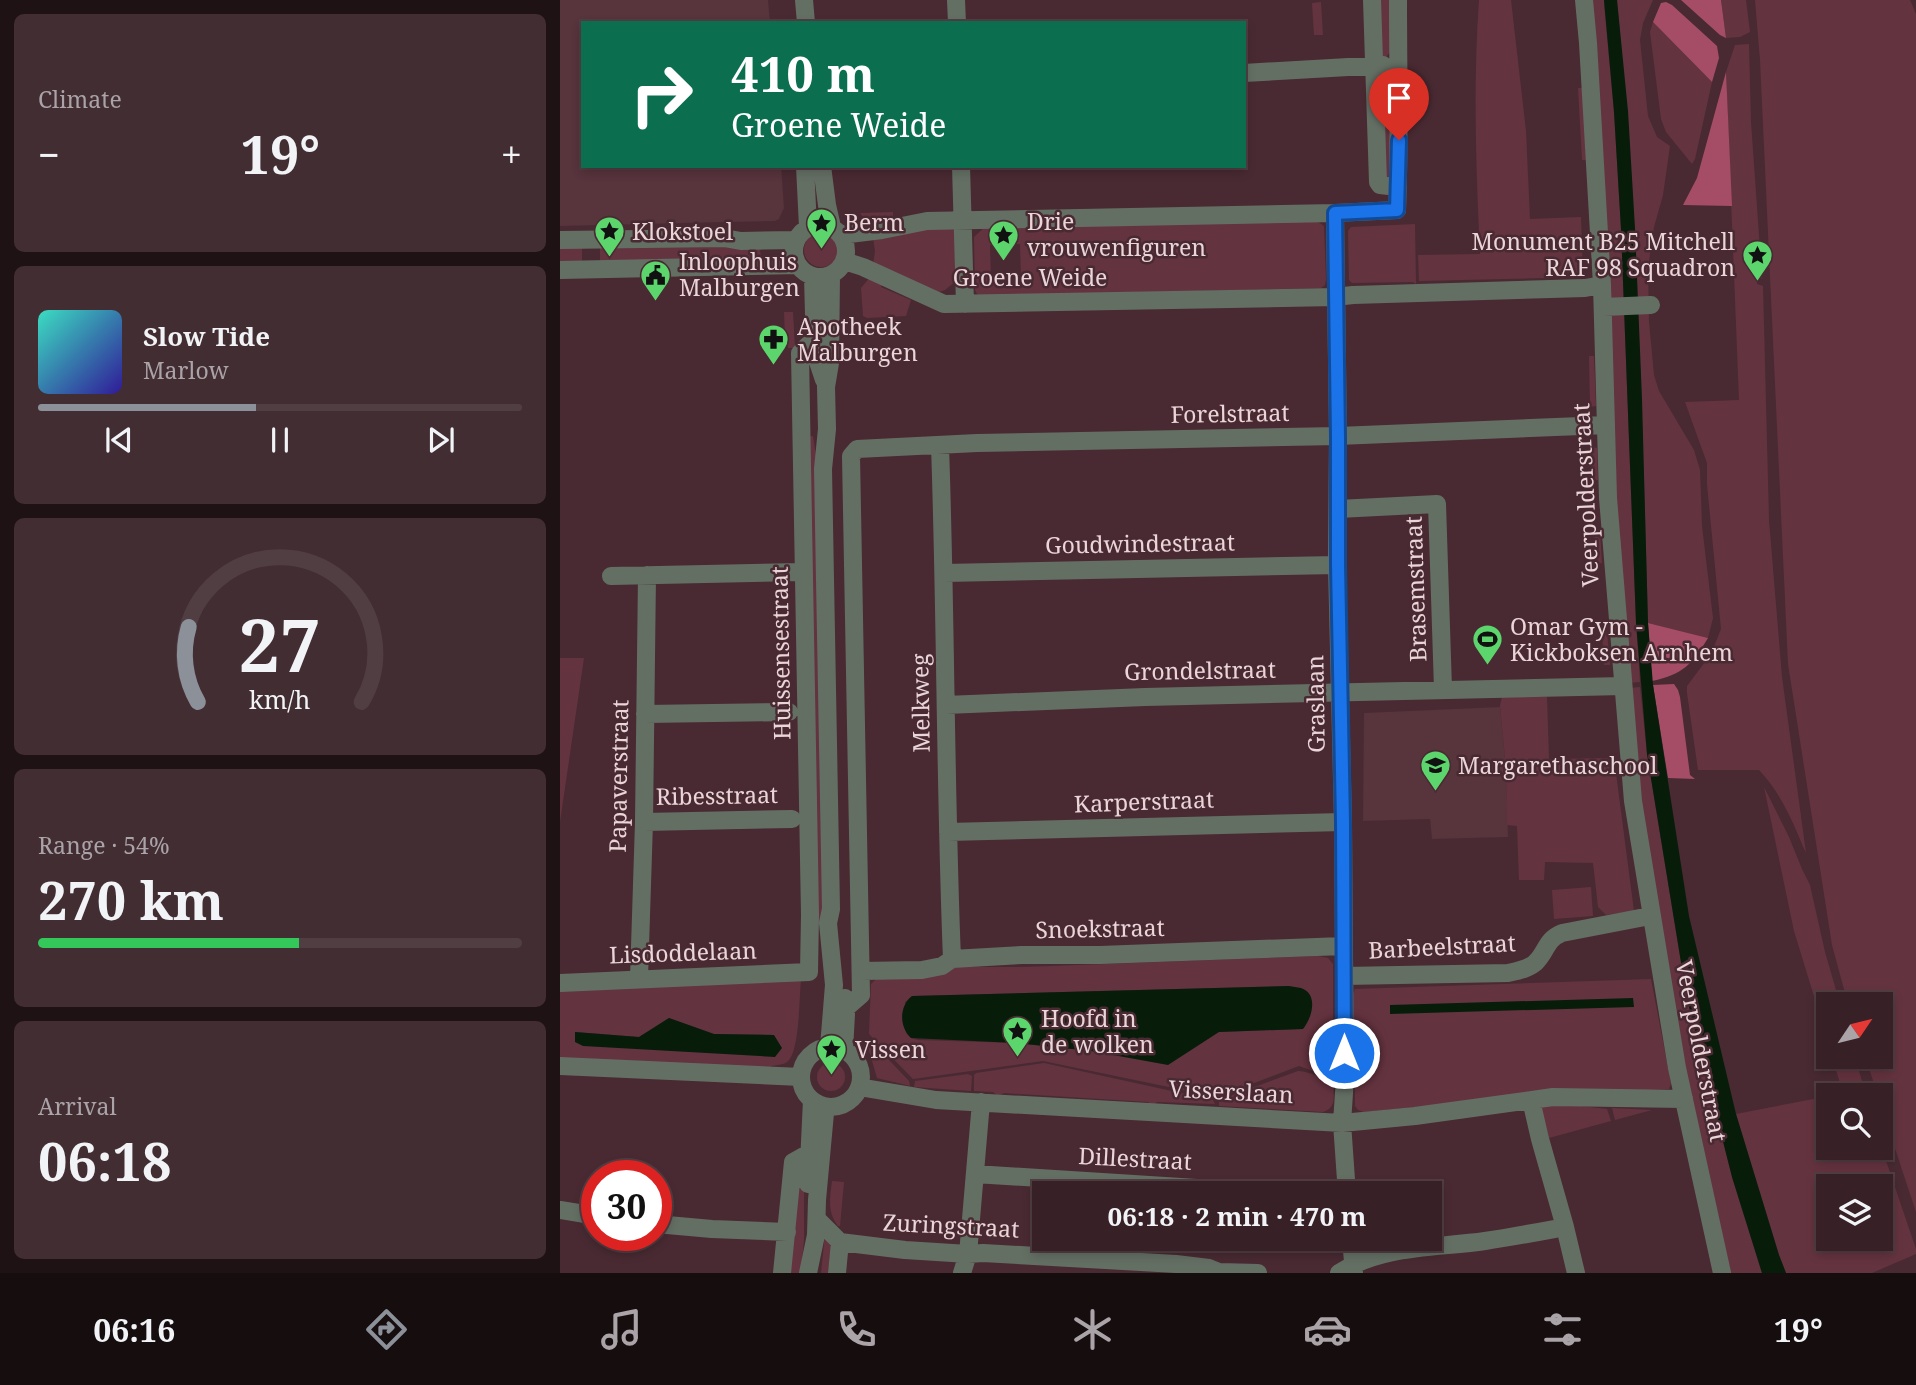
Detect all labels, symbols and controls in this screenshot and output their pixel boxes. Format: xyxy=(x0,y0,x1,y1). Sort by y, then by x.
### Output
text: 410 m xyxy=(731,40,875,106)
icon: right xyxy=(616,49,707,140)
pin xyxy=(1369,68,1429,140)
icon: arrive xyxy=(1380,79,1418,117)
text: Climate xyxy=(38,83,122,115)
text: Groene Weide xyxy=(731,103,946,146)
text: 19° xyxy=(241,118,320,189)
text: − xyxy=(38,128,60,180)
text: + xyxy=(501,128,522,180)
place label: Drie vrouwenfiguren xyxy=(1027,205,1206,263)
place icon: Berm xyxy=(804,206,838,250)
place label: Berm xyxy=(844,206,904,238)
place icon: Klokstoel xyxy=(592,215,626,259)
place label: Klokstoel xyxy=(632,215,733,247)
place icon: Drie vrouwenfiguren xyxy=(987,218,1021,262)
place label: Monument B25 Mitchell RAF 98 Squadron xyxy=(1472,225,1735,283)
place icon: Monument B25 Mitchell RAF 98 Squadron xyxy=(1741,238,1775,282)
place label: Inloophuis Malburgen xyxy=(679,245,800,303)
public building icon: Inloophuis Malburgen xyxy=(639,258,673,302)
street label: Groene Weide xyxy=(953,261,1107,293)
place label: Apotheek Malburgen xyxy=(797,310,918,368)
text: Slow Tide xyxy=(143,318,270,354)
pharmacy icon: Apotheek Malburgen xyxy=(757,323,791,367)
text: Marlow xyxy=(143,354,229,386)
street label: Forelstraat xyxy=(1170,396,1290,430)
street label: Veerpolderstraat xyxy=(1564,402,1606,588)
icon: previous xyxy=(100,421,138,459)
icon: pause xyxy=(261,421,299,459)
icon: next xyxy=(422,421,460,459)
street label: Brasemstraat xyxy=(1396,516,1434,662)
street label: Goudwindestraat xyxy=(1045,525,1235,561)
street label: Huissensestraat xyxy=(762,566,798,740)
text: 27 xyxy=(239,595,321,694)
place label: Omar Gym - Kickboksen Arnhem xyxy=(1510,610,1733,668)
sports icon: Omar Gym - Kickboksen Arnhem xyxy=(1470,623,1504,667)
street label: Melkweg xyxy=(903,653,937,753)
street label: Grondelstraat xyxy=(1124,653,1276,687)
street label: Graslaan xyxy=(1298,655,1332,753)
text: km/h xyxy=(249,682,311,716)
street label: Papaverstraat xyxy=(601,699,635,853)
school or university icon: Margarethaschool xyxy=(1418,749,1452,793)
place label: Margarethaschool xyxy=(1458,749,1657,781)
street label: Ribesstraat xyxy=(656,778,778,812)
street label: Karperstraat xyxy=(1073,783,1214,819)
text: Range · 54% xyxy=(38,829,170,861)
text: 270 km xyxy=(38,864,224,935)
street label: Snoekstraat xyxy=(1035,911,1165,945)
street label: Barbeelstraat xyxy=(1367,926,1516,966)
street label: Lisdoddelaan xyxy=(609,933,758,971)
street label: Veerpolderstraat xyxy=(1669,957,1735,1144)
north arrow xyxy=(1816,992,1894,1069)
map controls xyxy=(1816,992,1893,1251)
place label: Hoofd in de wolken xyxy=(1041,1002,1154,1060)
place icon: Hoofd in de wolken xyxy=(1001,1015,1035,1059)
position arrow xyxy=(1307,1016,1381,1090)
place icon: Vissen xyxy=(815,1033,849,1077)
place label: Vissen xyxy=(855,1033,926,1065)
street label: Visserslaan xyxy=(1168,1072,1294,1110)
button: search xyxy=(1816,1083,1893,1160)
text: Arrival xyxy=(38,1090,117,1122)
text: 06:18 xyxy=(38,1125,171,1196)
street label: Dillestraat xyxy=(1078,1139,1193,1177)
speed limit sign: 30 xyxy=(581,1160,672,1251)
button: layers xyxy=(1816,1174,1893,1251)
text: 06:18 · 2 min · 470 m xyxy=(1107,1198,1367,1234)
street label: Zuringstraat xyxy=(882,1205,1020,1245)
icon: directions xyxy=(362,1305,411,1354)
icon: music xyxy=(597,1305,646,1354)
icon: phone xyxy=(832,1305,881,1354)
icon: climate xyxy=(1068,1305,1117,1354)
icon: car xyxy=(1303,1305,1352,1354)
icon: filters xyxy=(1538,1305,1587,1354)
text: 06:16 xyxy=(93,1308,175,1351)
text: 19° xyxy=(1774,1308,1823,1351)

